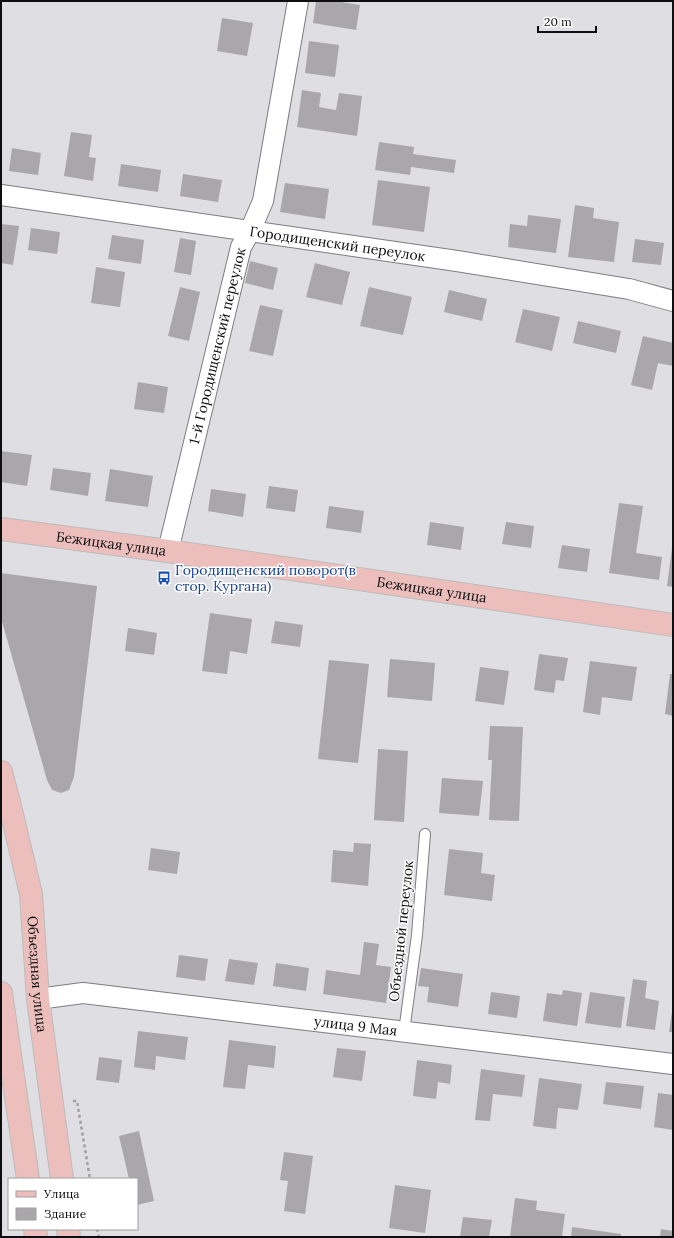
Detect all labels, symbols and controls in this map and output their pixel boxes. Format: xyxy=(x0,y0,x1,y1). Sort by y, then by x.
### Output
scale bar xyxy=(538,8,596,34)
text: 20 m xyxy=(544,14,572,29)
street label: Городищенский переулок xyxy=(248,222,427,265)
street label: 1-й Городищенский переулок xyxy=(185,245,250,446)
street label: Бежицкая улица xyxy=(55,527,167,560)
place label: Городищенский поворот(в стор. Кургана) xyxy=(175,561,356,595)
bus stop icon: Городищенский поворот(в стор. Кургана) xyxy=(156,570,172,586)
street label: Бежицкая улица xyxy=(376,573,488,607)
street label: Объездной переулок xyxy=(385,859,417,1003)
street label: Объездная улица xyxy=(23,915,51,1033)
street label: улица 9 Мая xyxy=(313,1012,398,1040)
legend xyxy=(8,1178,138,1230)
text: Улица xyxy=(43,1186,80,1201)
text: Здание xyxy=(44,1206,87,1221)

